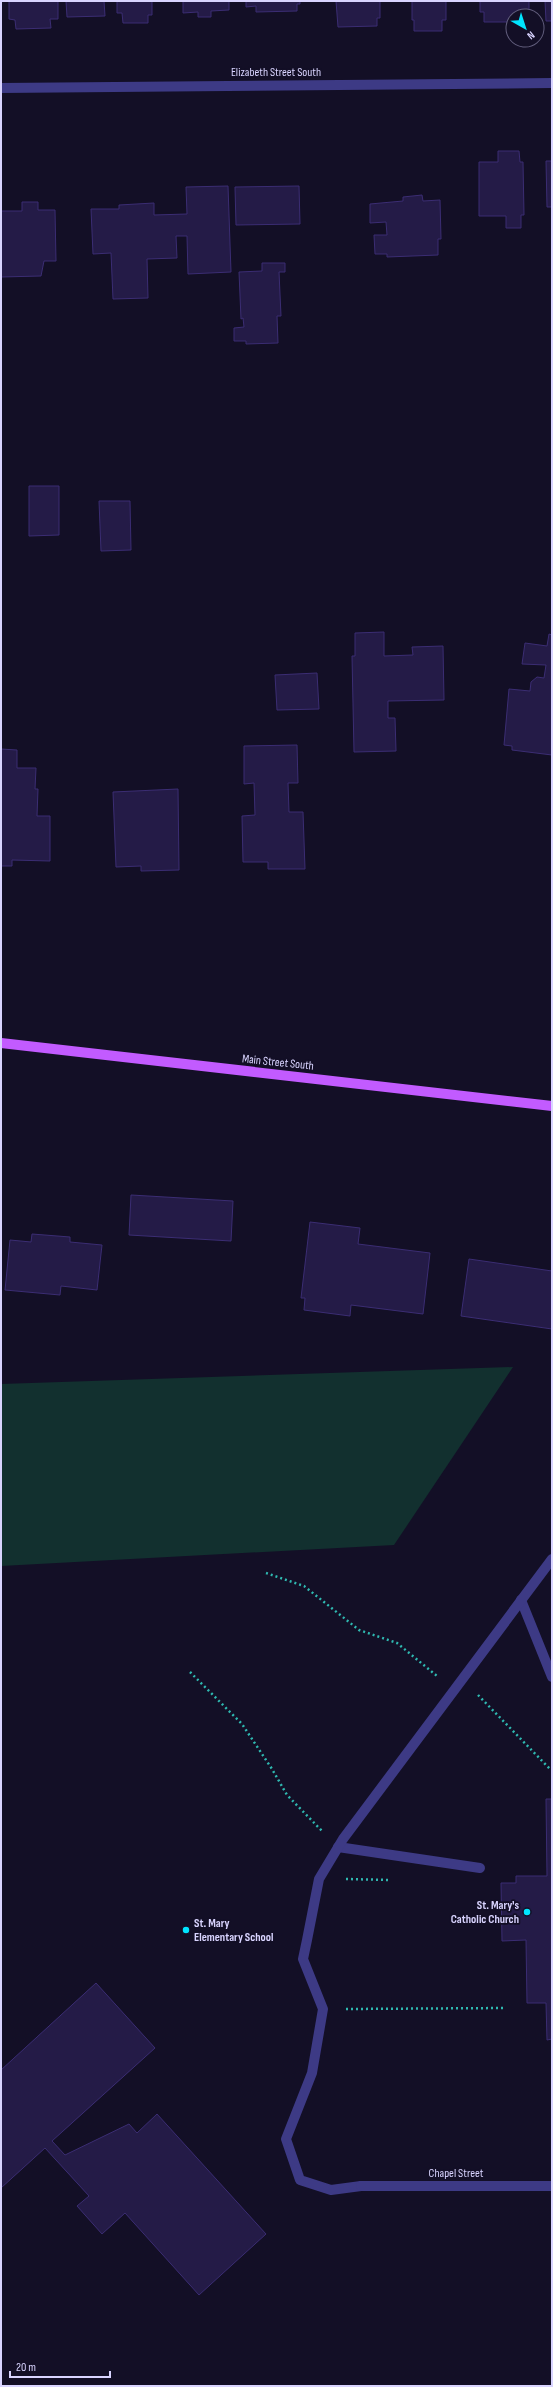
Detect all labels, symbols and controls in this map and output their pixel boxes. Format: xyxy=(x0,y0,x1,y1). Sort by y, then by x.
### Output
north arrow xyxy=(505,8,545,48)
text: N xyxy=(525,28,537,42)
street label: Elizabeth Street South xyxy=(231,65,321,80)
street label: Main Street South xyxy=(241,1051,315,1074)
place label: St. Mary's Catholic Church xyxy=(451,1898,519,1927)
marker: St. Mary's Catholic Church xyxy=(522,1907,532,1917)
place label: St. Mary Elementary School xyxy=(194,1916,274,1945)
marker: St. Mary Elementary School xyxy=(181,1925,191,1935)
street label: Chapel Street xyxy=(429,2166,484,2181)
scale bar xyxy=(10,2353,110,2379)
text: 20 m xyxy=(16,2360,36,2375)

